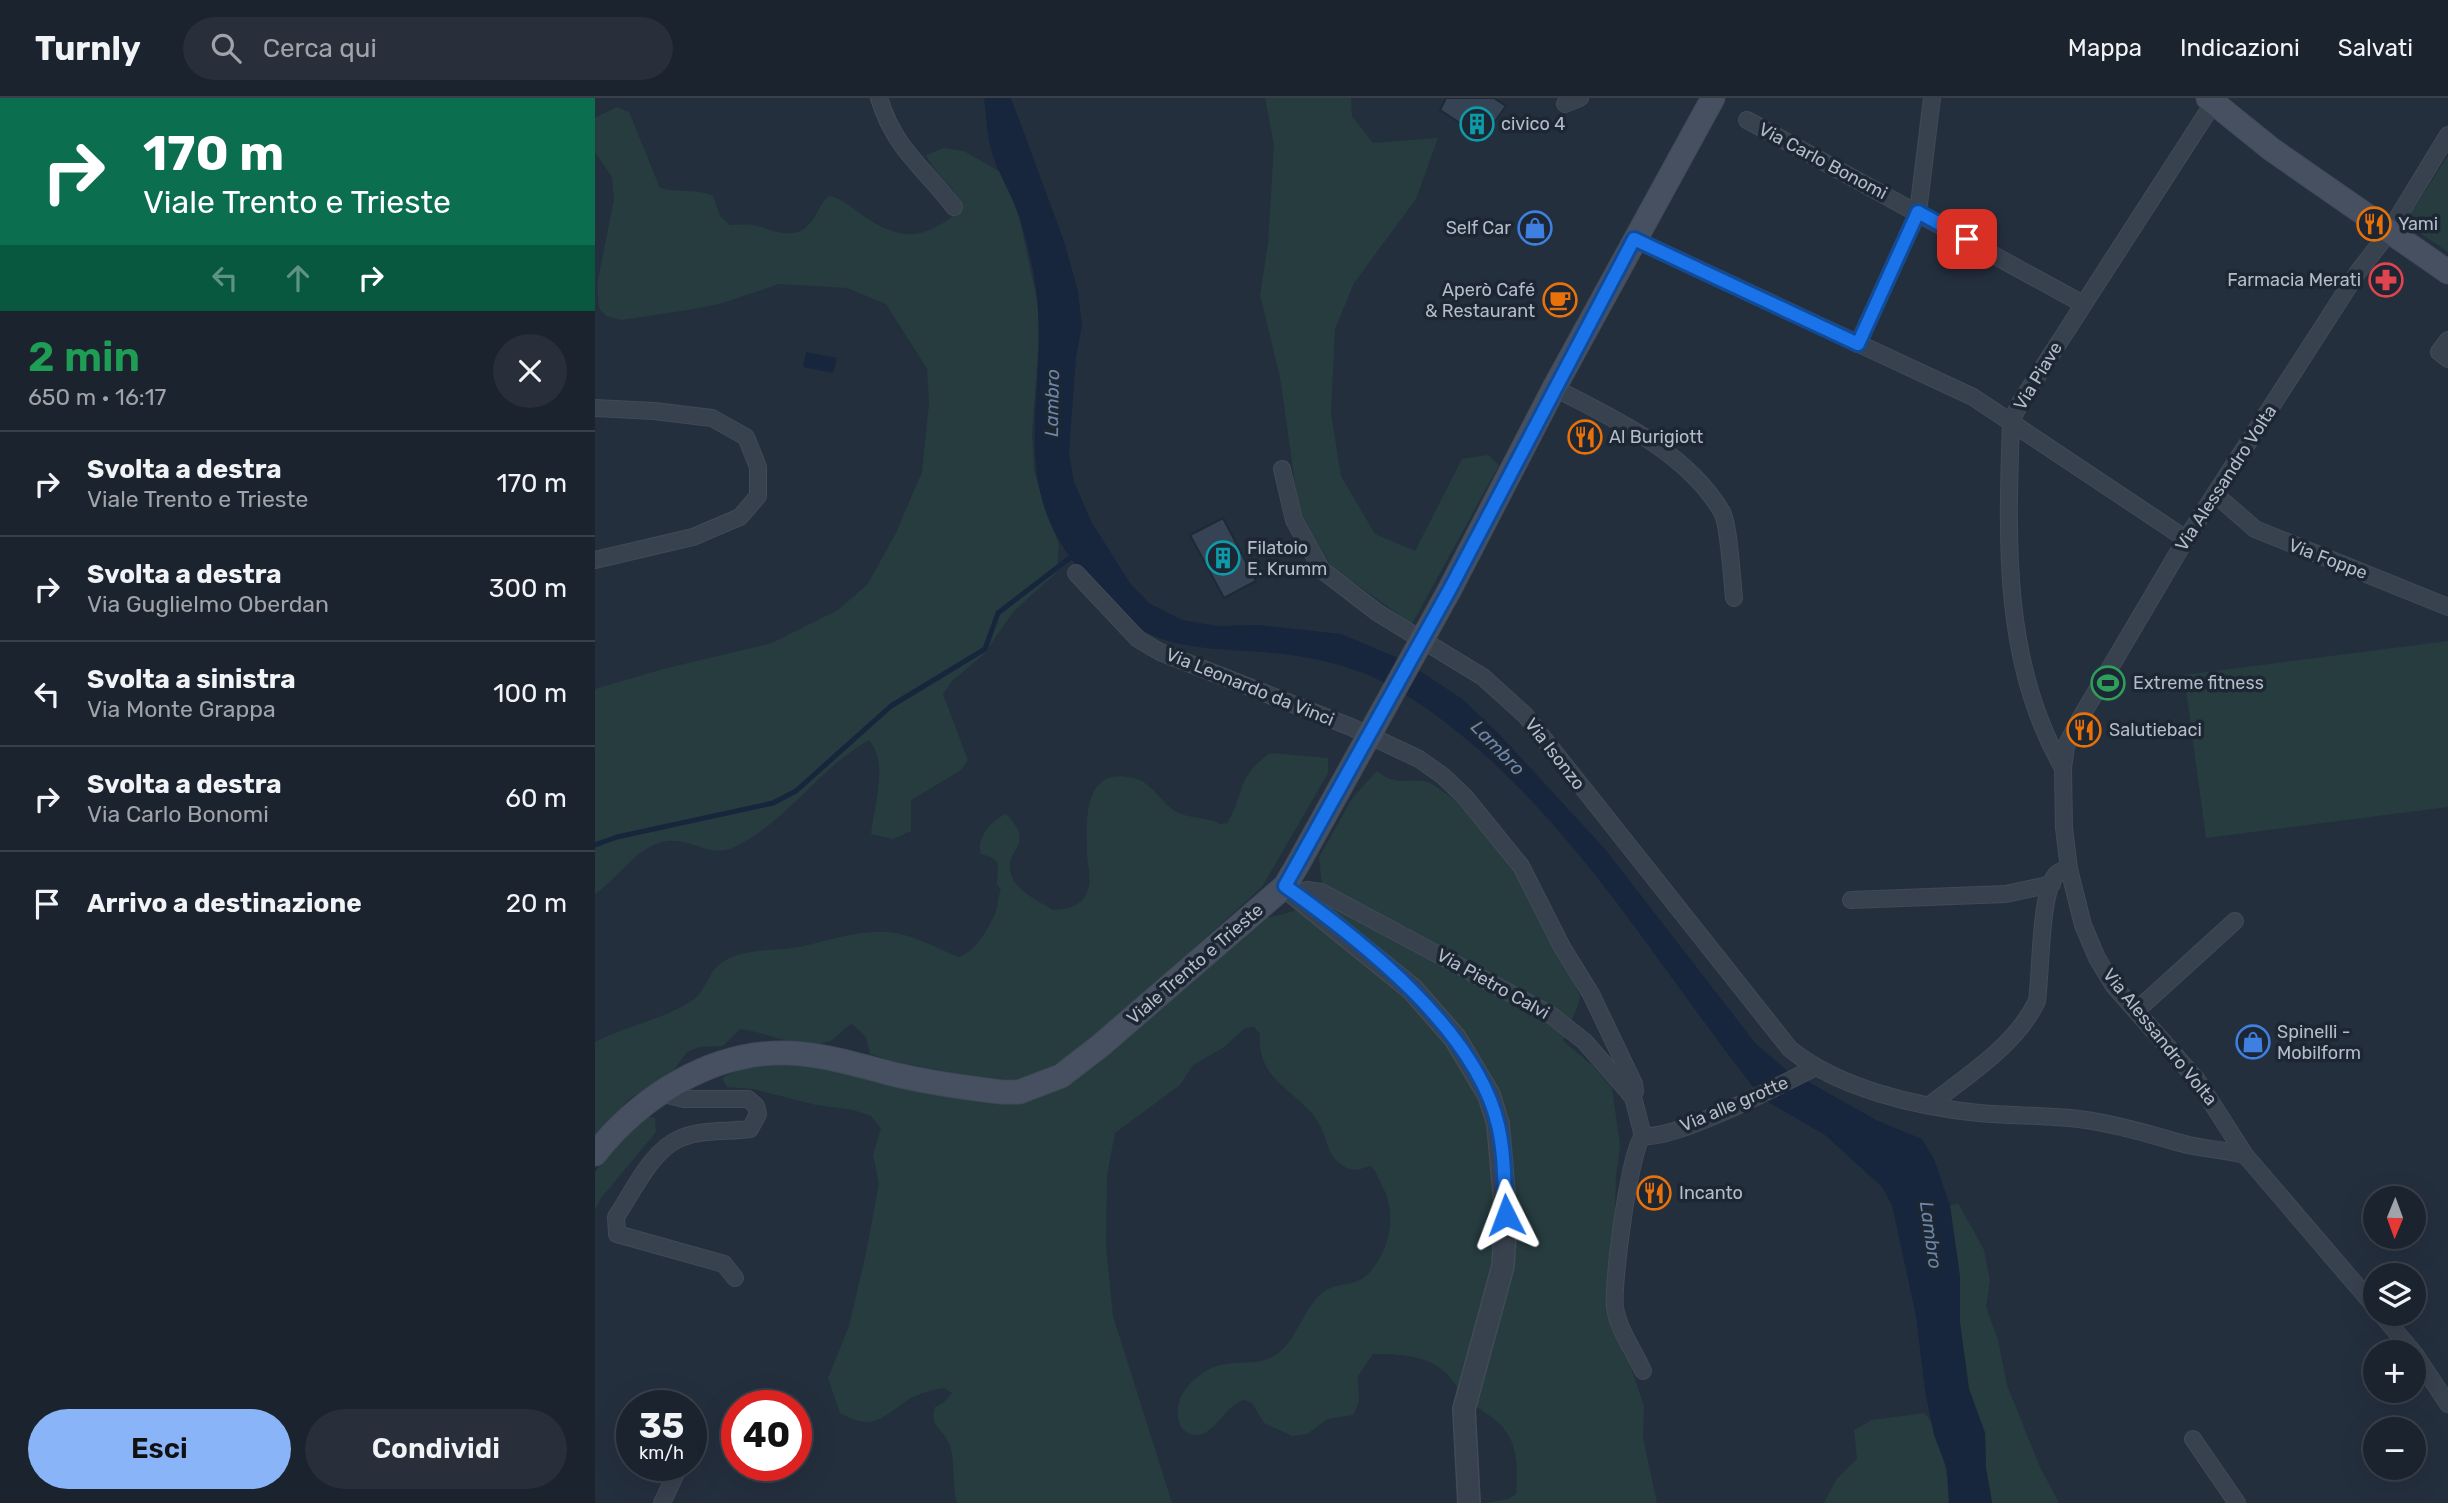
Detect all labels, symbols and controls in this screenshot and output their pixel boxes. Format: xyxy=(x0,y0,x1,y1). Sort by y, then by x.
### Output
search box xyxy=(183,17,673,80)
text: Turnly xyxy=(35,29,141,68)
icon: search xyxy=(207,29,245,67)
text: Cerca qui xyxy=(263,33,377,64)
text: Mappa xyxy=(2068,34,2142,62)
text: Indicazioni xyxy=(2180,34,2300,62)
text: Salvati xyxy=(2338,34,2413,62)
building icon: civico 4 xyxy=(1458,105,1496,143)
place label: civico 4 xyxy=(1501,113,1565,135)
street label: Via Carlo Bonomi xyxy=(1755,118,1891,204)
text: 170 m xyxy=(143,124,284,182)
icon: right xyxy=(28,126,119,217)
text: Viale Trento e Trieste xyxy=(143,183,451,221)
restaurant icon: Yami xyxy=(2355,205,2393,243)
shop icon: Self Car xyxy=(1516,209,1554,247)
pin xyxy=(1937,209,1997,269)
place label: Yami xyxy=(2398,213,2438,235)
place label: Self Car xyxy=(1446,217,1511,239)
icon: arrive xyxy=(1948,220,1986,258)
icon: left xyxy=(206,259,244,297)
icon: ahead xyxy=(279,259,317,297)
icon: right xyxy=(352,259,390,297)
pharmacy icon: Farmacia Merati xyxy=(2367,261,2405,299)
place label: Farmacia Merati xyxy=(2227,269,2361,291)
place label: Aperò Café & Restaurant xyxy=(1425,279,1535,322)
cafe icon: Aperò Café & Restaurant xyxy=(1541,281,1579,319)
text: 2 min xyxy=(28,332,140,382)
button: close xyxy=(493,334,567,408)
street label: Via Piave xyxy=(2009,338,2067,414)
water label: Lambro xyxy=(1040,369,1064,437)
text: 650 m · 16:17 xyxy=(28,383,166,411)
street label: Via Alessandro Volta xyxy=(2171,401,2281,555)
restaurant icon: Al Burigiott xyxy=(1566,418,1604,456)
place label: Al Burigiott xyxy=(1609,426,1703,448)
text: Svolta a destra xyxy=(87,454,282,485)
icon: right xyxy=(28,465,66,503)
text: 170 m xyxy=(497,468,567,499)
text: Viale Trento e Trieste xyxy=(87,485,308,513)
street label: Via Foppe xyxy=(2285,534,2371,584)
place label: Filatoio E. Krumm xyxy=(1247,537,1327,580)
building icon: Filatoio E. Krumm xyxy=(1204,539,1242,577)
text: Svolta a destra xyxy=(87,559,282,590)
icon: right xyxy=(28,570,66,608)
text: 300 m xyxy=(489,573,567,604)
text: Via Guglielmo Oberdan xyxy=(87,590,329,618)
street label: Via Leonardo da Vinci xyxy=(1163,643,1337,731)
text: Svolta a sinistra xyxy=(87,664,296,695)
sports icon: Extreme fitness xyxy=(2089,664,2127,702)
place label: Extreme fitness xyxy=(2133,672,2264,694)
icon: left xyxy=(28,675,66,713)
text: 100 m xyxy=(493,678,567,709)
text: Via Monte Grappa xyxy=(87,695,276,723)
restaurant icon: Salutiebaci xyxy=(2065,711,2103,749)
street label: Via Isonzo xyxy=(1520,714,1590,794)
water label: Lambro xyxy=(1466,716,1530,781)
place label: Salutiebaci xyxy=(2109,719,2202,741)
text: Svolta a destra xyxy=(87,769,282,800)
icon: right xyxy=(28,780,66,818)
text: 60 m xyxy=(505,783,567,814)
text: Via Carlo Bonomi xyxy=(87,800,269,828)
icon: arrive xyxy=(28,885,66,923)
text: Arrivo a destinazione xyxy=(87,888,362,919)
text: 20 m xyxy=(506,888,567,919)
street label: Viale Trento e Trieste xyxy=(1122,899,1268,1029)
street label: Via Pietro Calvi xyxy=(1433,944,1553,1024)
street label: Via Alessandro Volta xyxy=(2098,964,2222,1110)
place label: Spinelli - Mobilform xyxy=(2277,1021,2361,1064)
shop icon: Spinelli - Mobilform xyxy=(2234,1023,2272,1061)
street label: Via alle grotte xyxy=(1677,1071,1791,1137)
restaurant icon: Incanto xyxy=(1635,1174,1673,1212)
position arrow xyxy=(1469,1178,1543,1252)
place label: Incanto xyxy=(1679,1182,1743,1204)
north arrow xyxy=(2363,1186,2425,1250)
map controls xyxy=(2363,1186,2426,1480)
water label: Lambro xyxy=(1915,1200,1947,1270)
button: layers xyxy=(2363,1263,2426,1326)
button: + xyxy=(2363,1340,2426,1403)
speed limit sign: 40 xyxy=(721,1390,812,1481)
text: 35 xyxy=(639,1405,684,1447)
button: Esci xyxy=(28,1409,291,1489)
button: Condividi xyxy=(305,1409,567,1489)
button: − xyxy=(2363,1417,2426,1480)
text: km/h xyxy=(639,1442,684,1464)

